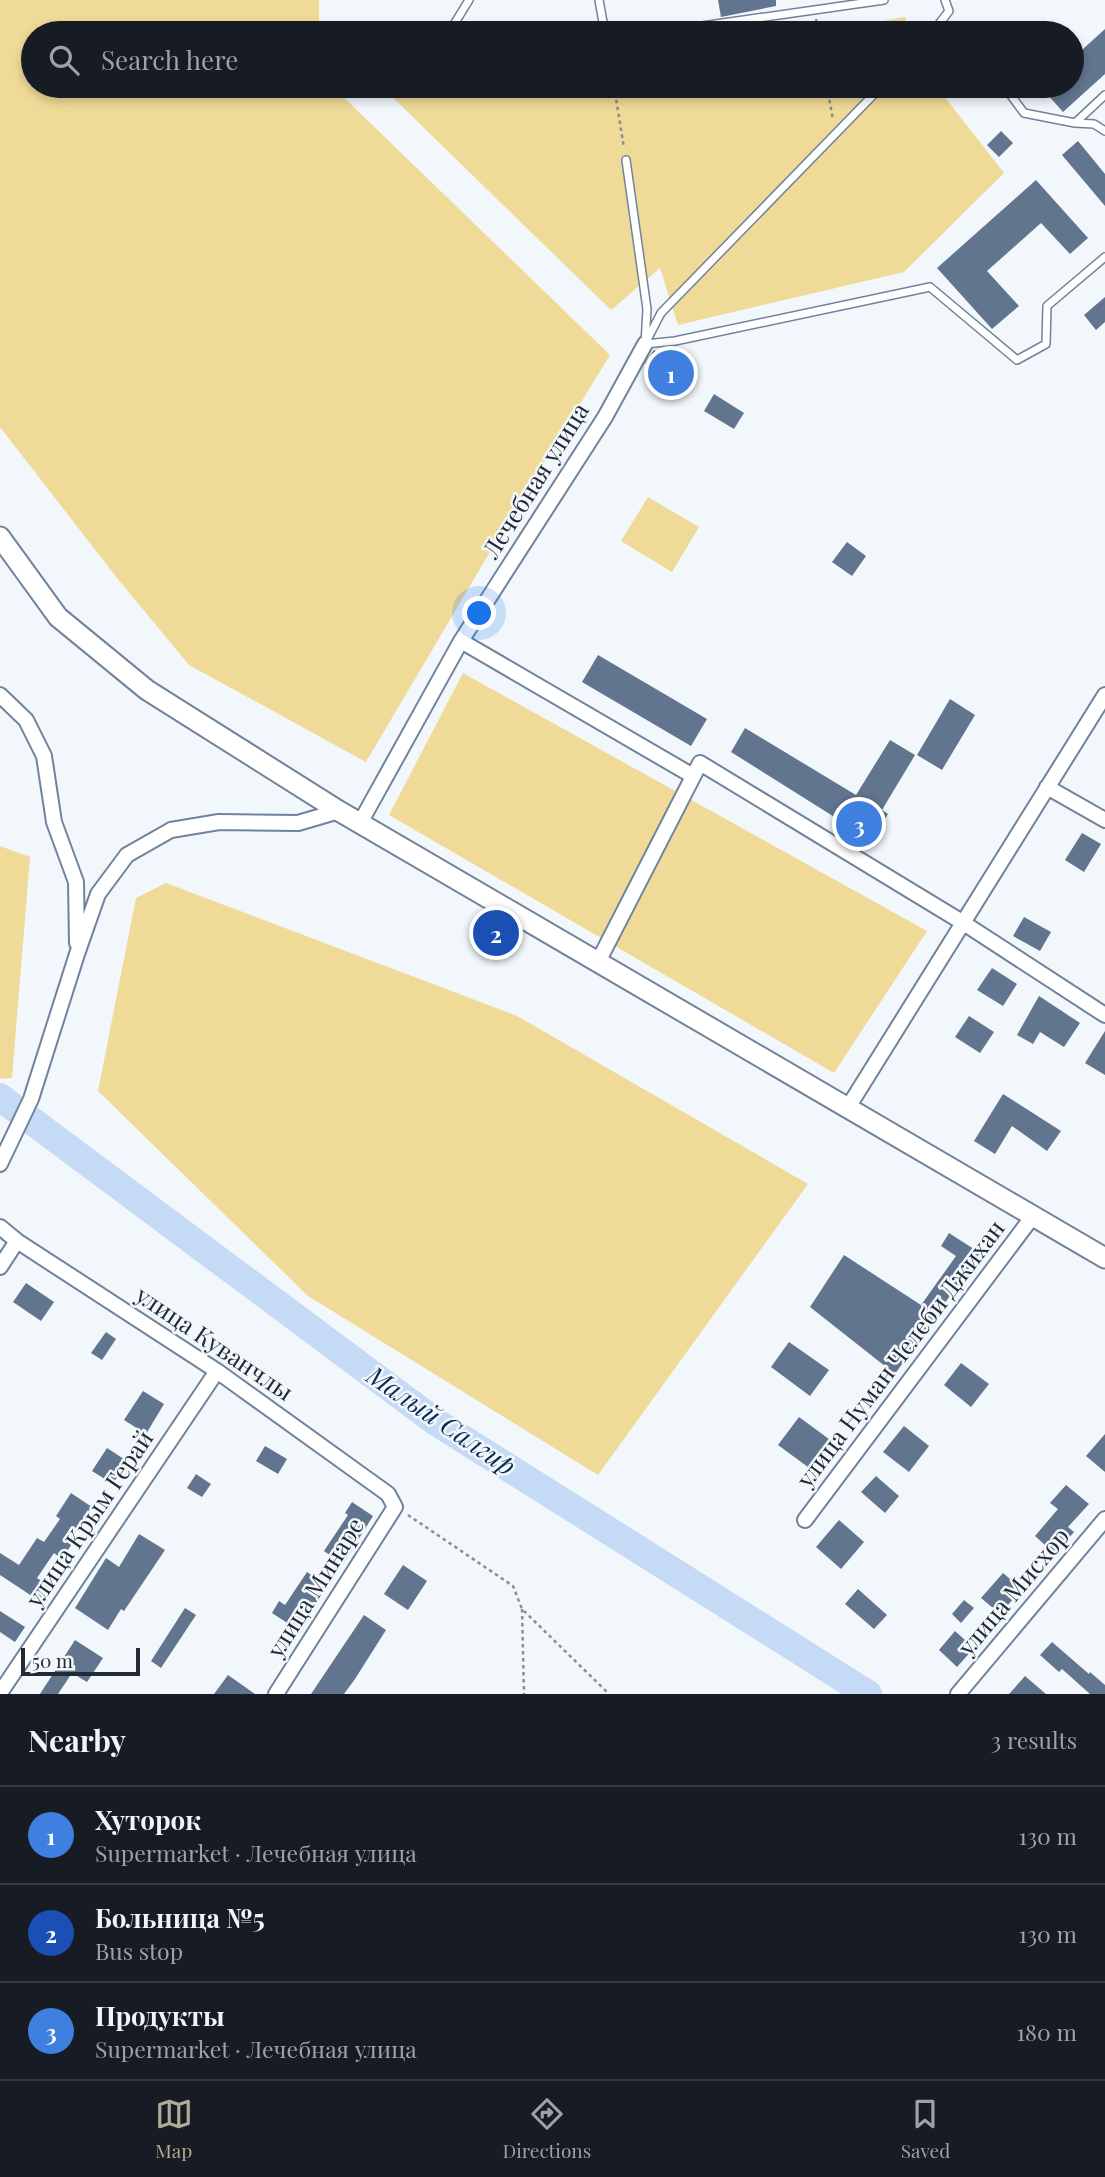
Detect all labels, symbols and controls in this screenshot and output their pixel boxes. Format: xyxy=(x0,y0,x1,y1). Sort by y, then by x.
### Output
search box xyxy=(21,21,1084,98)
icon: search xyxy=(45,41,83,79)
text: Search here xyxy=(101,42,238,77)
pin: 1 xyxy=(648,347,694,399)
street label: Лечебная улица xyxy=(473,396,595,565)
your location xyxy=(462,596,496,630)
pin: 3 xyxy=(836,798,882,850)
pin: 2 xyxy=(473,907,519,959)
street label: улица Нуман Челеби Джихан xyxy=(788,1213,1011,1494)
street label: улица Куванчлы xyxy=(129,1277,300,1407)
water label: Малый Салгир xyxy=(360,1356,523,1482)
street label: улица Крым Герай xyxy=(17,1423,159,1613)
street label: улица Минаре xyxy=(258,1511,370,1664)
street label: улица Мисхор xyxy=(949,1520,1075,1662)
scale bar xyxy=(21,1645,140,1677)
text: 50 m xyxy=(32,1647,73,1673)
text: Nearby xyxy=(28,1720,126,1760)
text: 3 results xyxy=(991,1724,1077,1755)
text: Хуторок xyxy=(95,1802,201,1837)
text: 1 xyxy=(47,1820,55,1851)
text: 130 m xyxy=(1019,1820,1077,1851)
text: Supermarket · Лечебная улица xyxy=(95,1837,417,1868)
text: Больница №5 xyxy=(95,1900,265,1935)
text: 2 xyxy=(45,1918,57,1949)
text: 130 m xyxy=(1019,1918,1077,1949)
text: Bus stop xyxy=(95,1935,183,1966)
text: Продукты xyxy=(95,1998,225,2033)
text: 3 xyxy=(45,2016,57,2047)
text: 180 m xyxy=(1017,2016,1077,2047)
text: Supermarket · Лечебная улица xyxy=(95,2033,417,2064)
tab: Map xyxy=(155,2095,193,2163)
tab: Directions xyxy=(502,2095,591,2163)
tab: Saved xyxy=(901,2095,950,2163)

